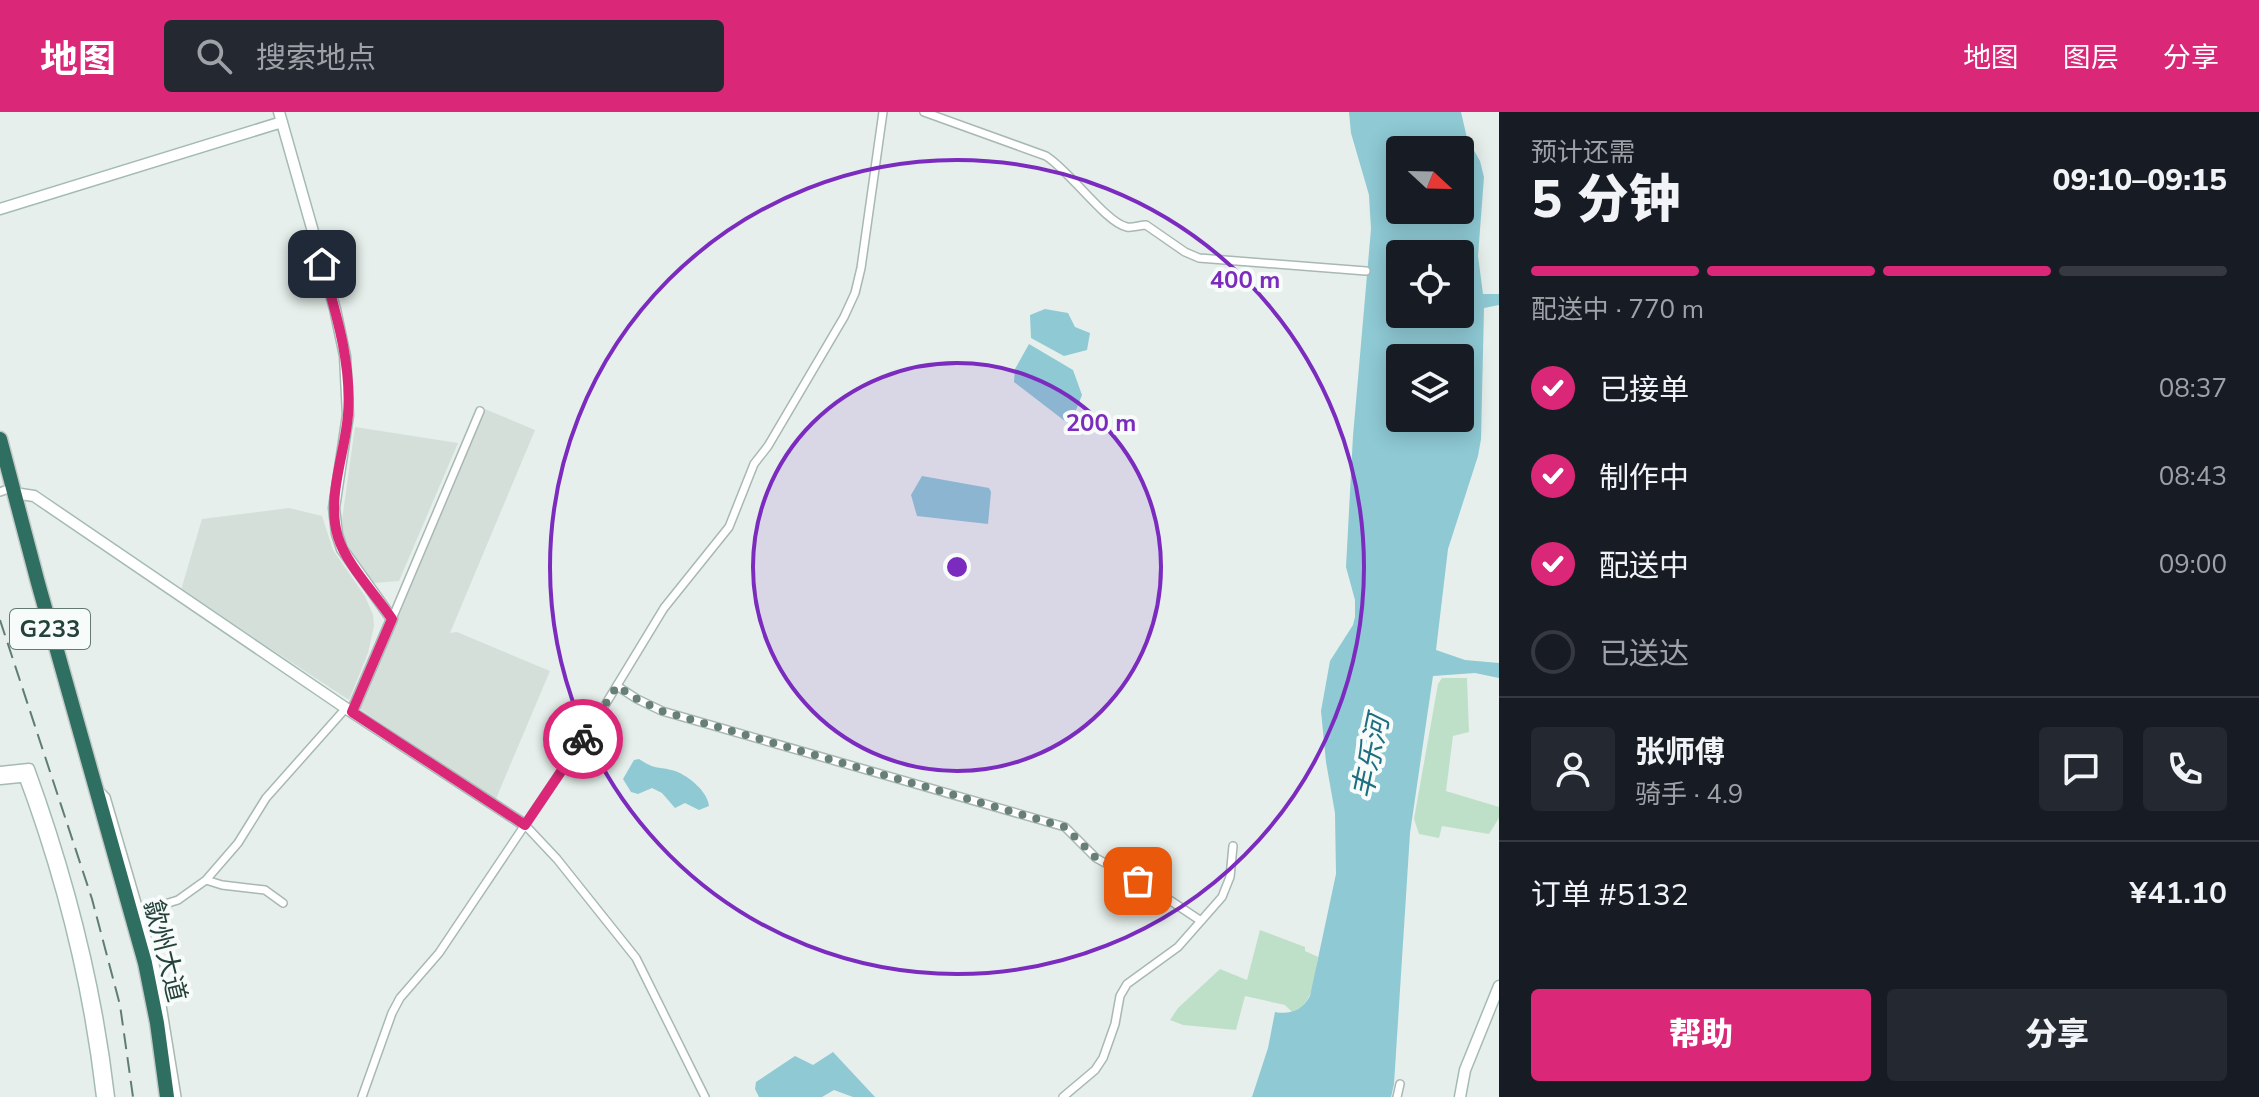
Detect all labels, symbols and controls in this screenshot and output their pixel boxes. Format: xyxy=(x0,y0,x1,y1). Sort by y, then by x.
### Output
search box xyxy=(164,20,724,92)
text: 地图 xyxy=(40,34,116,85)
icon: search xyxy=(192,34,236,78)
text: 搜索地点 xyxy=(256,38,376,79)
text: 地图 xyxy=(1963,39,2019,77)
text: 图层 xyxy=(2063,39,2119,77)
text: 分享 xyxy=(2163,39,2219,77)
text: 预计还需 xyxy=(1531,135,1635,170)
north arrow xyxy=(1386,136,1474,224)
map controls xyxy=(1386,136,1474,432)
text: 09:10–09:15 xyxy=(2052,160,2227,201)
text: 5 分钟 xyxy=(1531,164,1681,235)
pin xyxy=(288,230,356,298)
button: locate xyxy=(1386,240,1474,328)
icon: home xyxy=(300,242,344,286)
text: 400 m xyxy=(1210,264,1280,296)
text: 配送中 · 770 m xyxy=(1531,292,1704,327)
button: layers xyxy=(1386,344,1474,432)
icon: check xyxy=(1531,366,1575,410)
text: 已接单 xyxy=(1599,370,1689,411)
text: 08:37 xyxy=(2159,371,2227,406)
text: 200 m xyxy=(1066,407,1136,439)
icon: check xyxy=(1531,454,1575,498)
text: 制作中 xyxy=(1599,458,1689,499)
text: 08:43 xyxy=(2159,459,2227,494)
icon: check xyxy=(1531,542,1575,586)
text: 配送中 xyxy=(1599,546,1689,587)
text: 09:00 xyxy=(2159,547,2227,582)
centre of rings xyxy=(943,553,971,581)
road number: G233 xyxy=(10,609,90,649)
text: 已送达 xyxy=(1599,634,1689,675)
courier xyxy=(543,699,623,779)
water label: 丰乐河 xyxy=(1344,707,1399,802)
icon: bike xyxy=(561,717,605,761)
button: person xyxy=(1531,727,1615,811)
button: chat xyxy=(2039,727,2123,811)
button: phone xyxy=(2143,727,2227,811)
text: 张师傅 xyxy=(1635,732,1725,773)
text: 骑手 · 4.9 xyxy=(1635,777,1743,812)
pin xyxy=(1104,847,1172,915)
icon: bag xyxy=(1116,859,1160,903)
text: ¥41.10 xyxy=(2130,873,2227,914)
text: 订单 #5132 xyxy=(1531,875,1689,916)
street label: 歙州大道 xyxy=(135,896,195,1006)
button: 帮助 xyxy=(1531,989,1871,1081)
button: 分享 xyxy=(1887,989,2227,1081)

